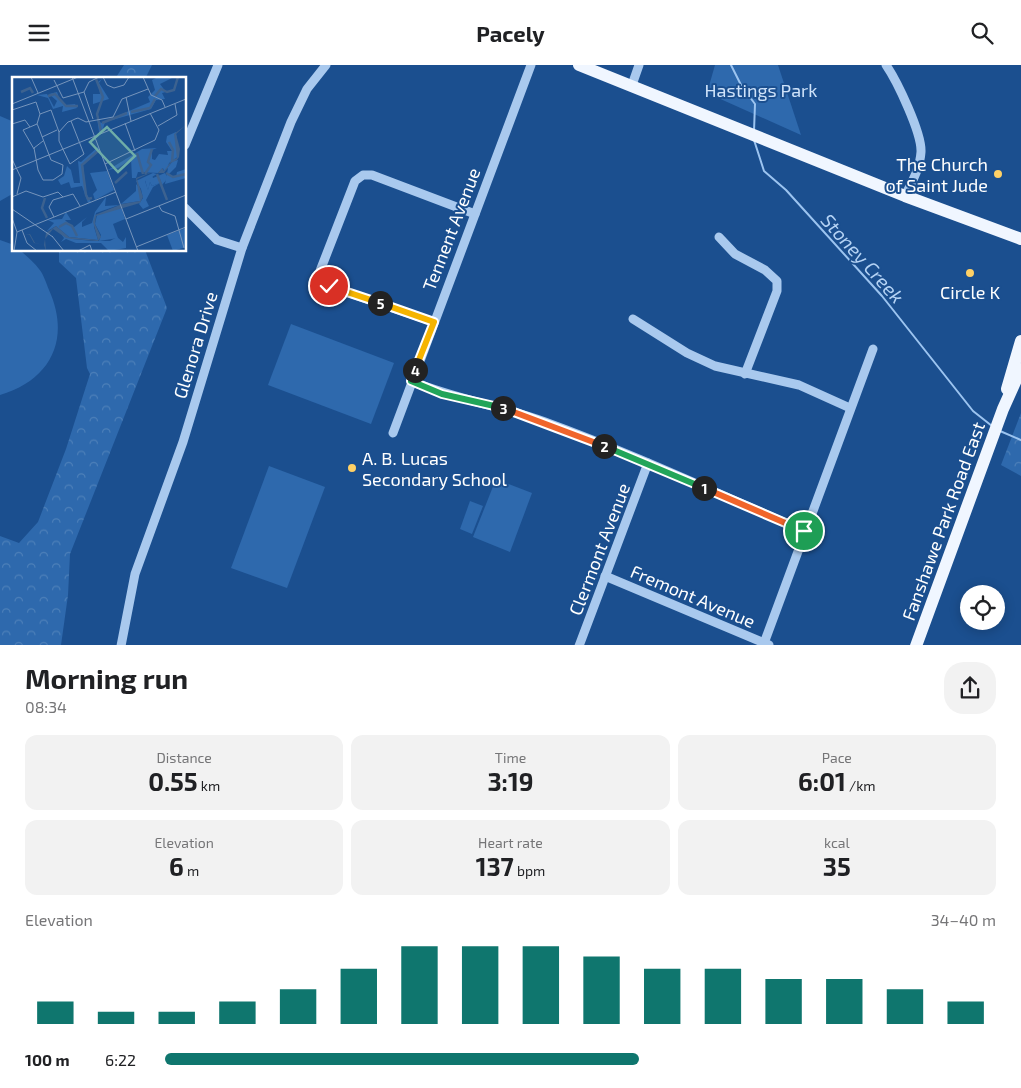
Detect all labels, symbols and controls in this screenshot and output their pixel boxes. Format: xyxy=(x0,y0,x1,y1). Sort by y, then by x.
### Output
icon: menu xyxy=(25,19,53,47)
icon: search xyxy=(968,19,996,47)
text: Pacely xyxy=(476,20,545,46)
inset map xyxy=(12,77,186,251)
park label: Hastings Park xyxy=(705,79,817,101)
place label: The Church of Saint Jude xyxy=(886,153,988,196)
street label: Tennent Avenue xyxy=(417,164,485,294)
marker: The Church of Saint Jude xyxy=(992,168,1004,180)
water label: Stoney Creek xyxy=(816,209,909,308)
pin xyxy=(308,265,350,307)
marker: Circle K xyxy=(964,267,976,279)
icon: check xyxy=(315,272,343,300)
place label: Circle K xyxy=(940,281,1000,303)
street label: Glenora Drive xyxy=(168,289,222,401)
pin: 5 xyxy=(368,291,392,315)
text: 5 xyxy=(377,295,384,312)
pin: 4 xyxy=(402,357,428,383)
text: 4 xyxy=(411,362,420,379)
pin: 3 xyxy=(490,395,516,421)
text: 3 xyxy=(500,400,507,417)
street label: Fanshawe Park Road East xyxy=(897,419,989,623)
pin: 2 xyxy=(592,433,616,459)
text: 2 xyxy=(600,438,609,455)
place label: A. B. Lucas Secondary School xyxy=(362,447,507,490)
marker: A. B. Lucas Secondary School xyxy=(346,462,358,474)
pin: 1 xyxy=(692,475,716,501)
street label: Clermont Avenue xyxy=(564,480,634,618)
text: 1 xyxy=(701,480,708,497)
pin xyxy=(783,510,825,552)
icon: arrive xyxy=(790,517,818,545)
street label: Fremont Avenue xyxy=(627,560,759,632)
map controls xyxy=(960,585,1005,630)
button: locate xyxy=(960,585,1005,630)
text: Morning run xyxy=(25,661,188,695)
button: share xyxy=(944,662,996,714)
text: 08:34 xyxy=(25,697,67,716)
text: Distance xyxy=(157,749,212,766)
text: Time xyxy=(495,749,526,766)
text: Pace xyxy=(822,749,852,766)
text: 0.55 xyxy=(148,766,198,796)
text: 3:19 xyxy=(487,766,534,796)
text: 6:01 xyxy=(798,766,846,796)
text: km xyxy=(198,777,220,794)
text: /km xyxy=(846,777,876,794)
text: Elevation xyxy=(154,834,214,851)
text: Heart rate xyxy=(478,834,543,851)
text: kcal xyxy=(824,834,850,851)
text: 6 xyxy=(169,851,184,881)
text: 137 xyxy=(476,851,514,881)
text: 35 xyxy=(823,851,851,881)
text: m xyxy=(184,862,199,879)
text: bpm xyxy=(514,862,545,879)
text: Elevation xyxy=(25,910,93,929)
text: 34–40 m xyxy=(931,910,996,929)
text: 100 m xyxy=(25,1050,70,1069)
text: 6:22 xyxy=(105,1050,136,1069)

